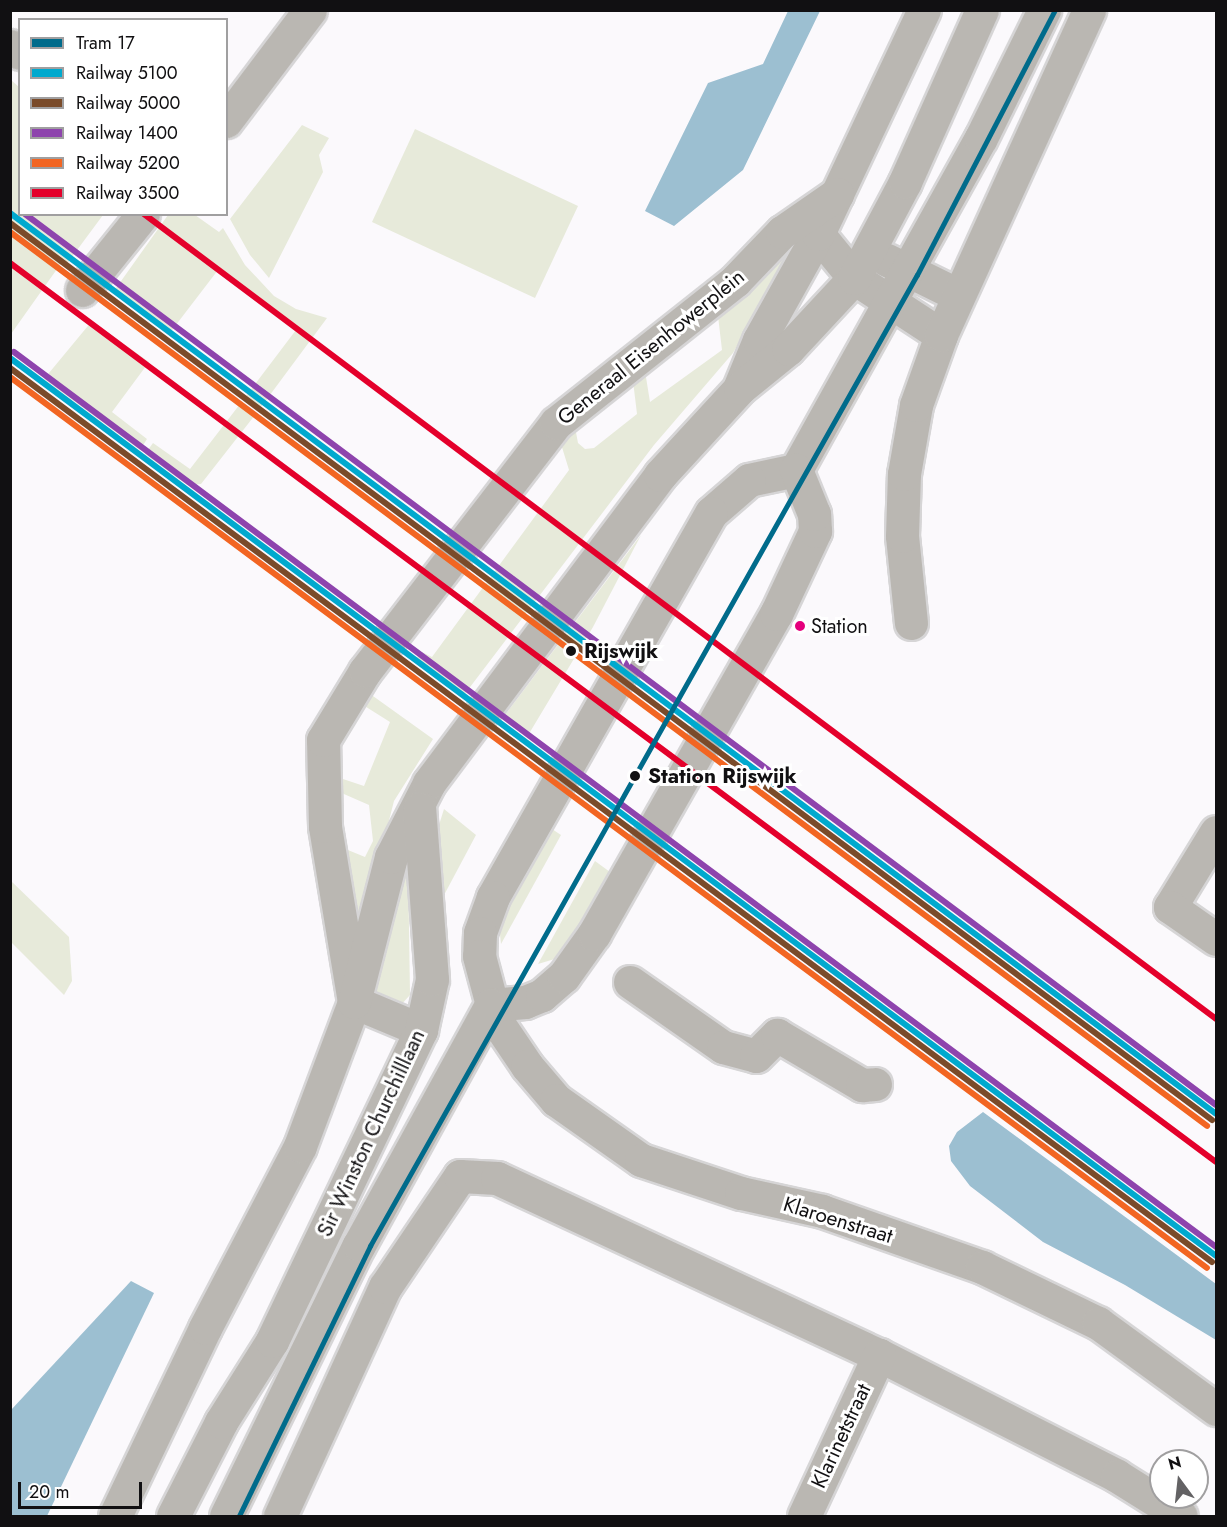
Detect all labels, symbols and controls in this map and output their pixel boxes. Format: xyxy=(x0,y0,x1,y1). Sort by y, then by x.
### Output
legend xyxy=(18,18,228,216)
text: Tram 17 xyxy=(76,30,135,56)
text: Railway 5100 xyxy=(76,60,178,86)
text: Railway 5000 xyxy=(76,90,180,116)
text: Railway 1400 xyxy=(76,120,178,146)
text: Railway 5200 xyxy=(76,150,180,176)
text: Railway 3500 xyxy=(76,180,179,206)
street label: Generaal Eisenhowerplein xyxy=(553,264,749,430)
place label: Station xyxy=(811,614,868,638)
marker: Station xyxy=(794,620,806,632)
place label: Rijswijk xyxy=(584,638,658,664)
marker: Rijswijk xyxy=(562,642,580,660)
place label: Station Rijswijk xyxy=(648,763,797,789)
marker: Station Rijswijk xyxy=(626,767,644,785)
street label: Sir Winston Churchilllaan xyxy=(312,1025,430,1241)
street label: Klaroenstraat xyxy=(780,1191,896,1249)
street label: Klarinetstraat xyxy=(806,1380,876,1492)
north arrow xyxy=(1149,1449,1209,1509)
text: N xyxy=(1166,1450,1184,1476)
scale bar xyxy=(21,1470,146,1508)
text: 20 m xyxy=(29,1479,69,1505)

